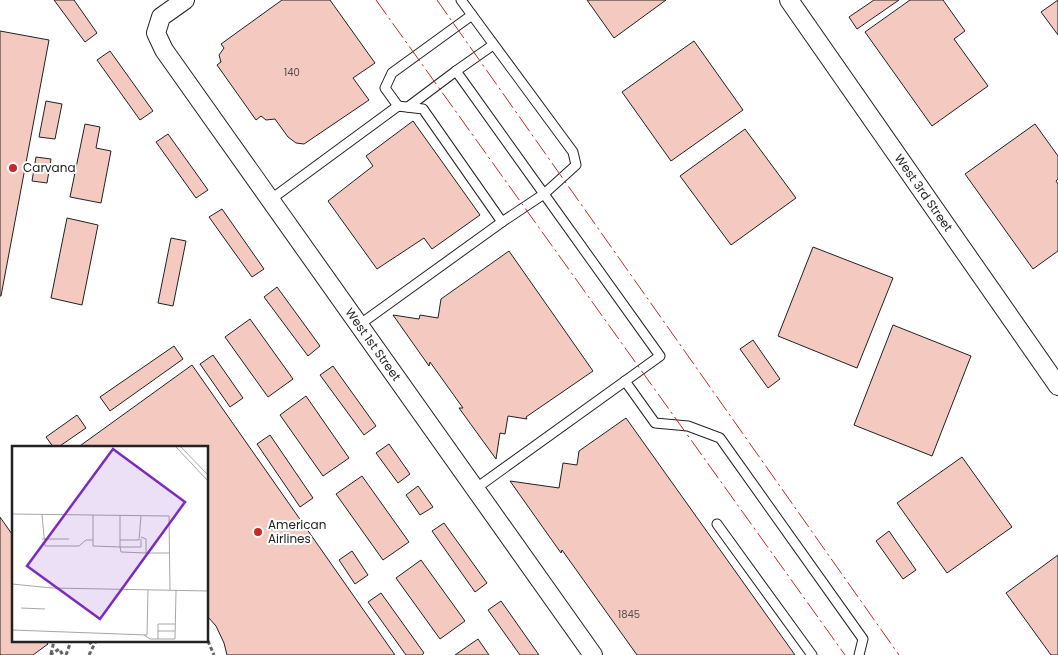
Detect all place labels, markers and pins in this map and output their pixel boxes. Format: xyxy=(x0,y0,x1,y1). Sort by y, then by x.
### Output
place label: Carvana xyxy=(23,159,76,176)
marker: Carvana xyxy=(7,162,19,174)
place label: American Airlines xyxy=(268,516,326,547)
marker: American Airlines xyxy=(252,526,264,538)

